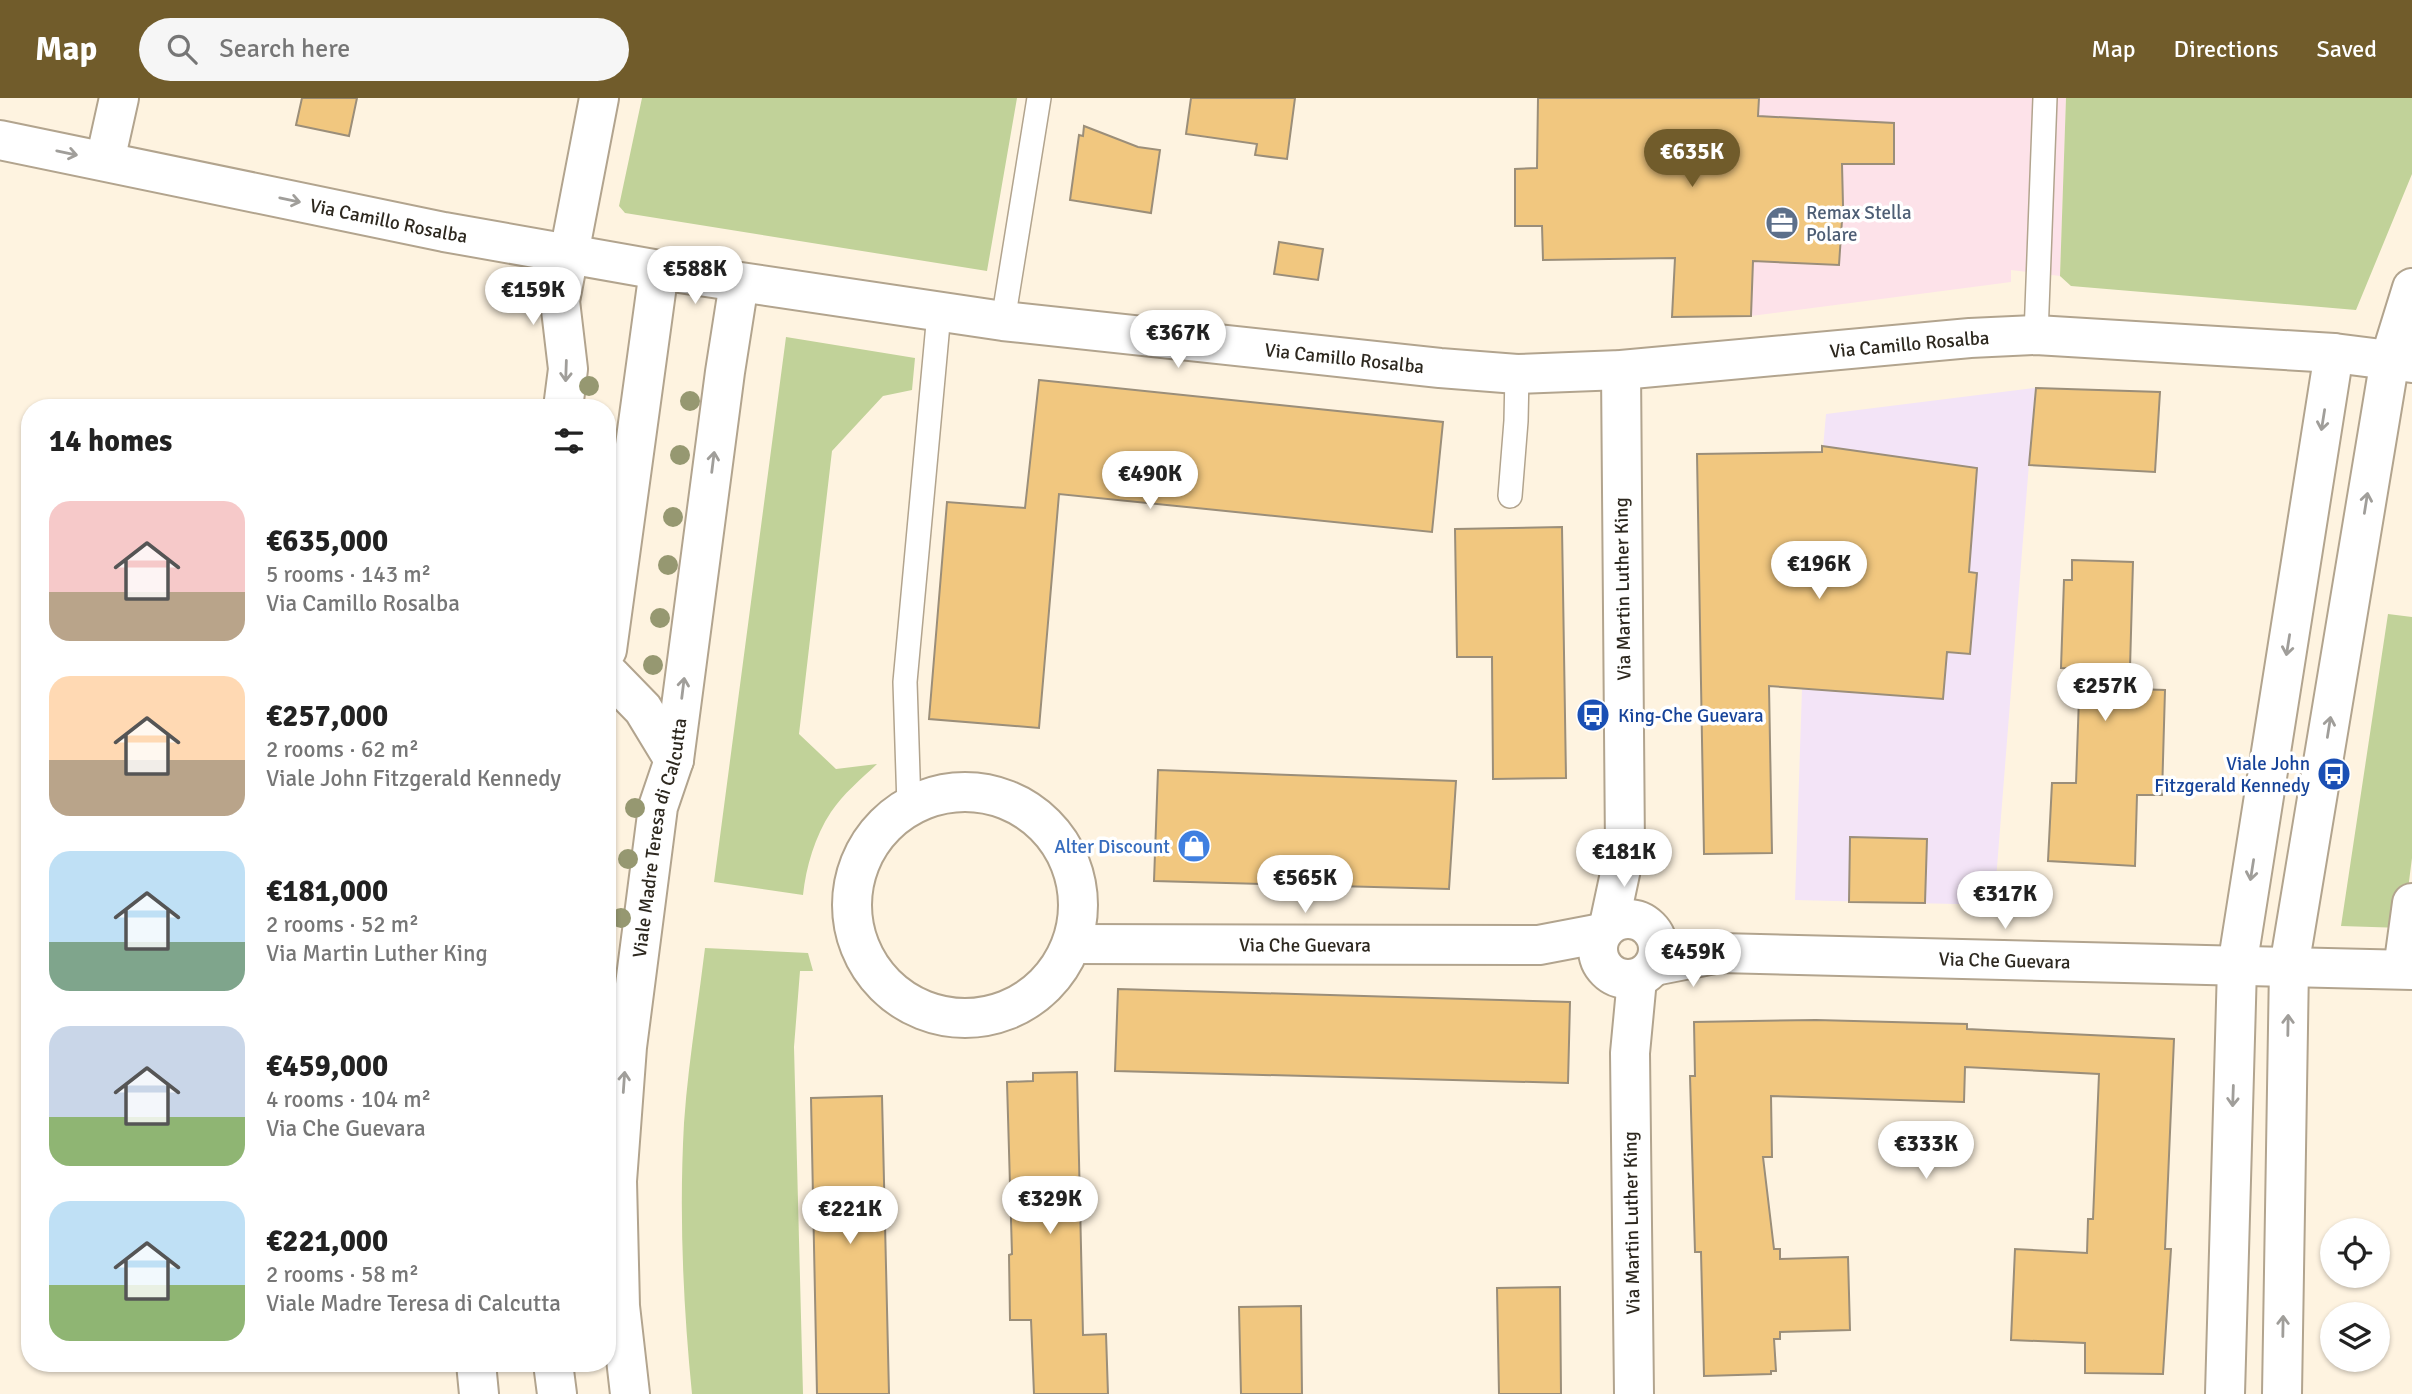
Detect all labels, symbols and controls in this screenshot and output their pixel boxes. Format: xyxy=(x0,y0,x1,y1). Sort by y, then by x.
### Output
search box xyxy=(139,18,629,81)
text: Map xyxy=(35,29,97,70)
icon: search xyxy=(163,30,201,68)
text: Search here xyxy=(219,33,350,65)
text: Map xyxy=(2091,34,2136,64)
text: Directions xyxy=(2174,34,2279,64)
text: Saved xyxy=(2317,34,2377,64)
pin: €635K xyxy=(1643,130,1741,189)
text: €635K xyxy=(1660,137,1724,166)
one-way arrow xyxy=(55,146,78,160)
one-way arrow xyxy=(278,193,301,207)
street label: Via Camillo Rosalba xyxy=(308,194,469,249)
place label: Remax Stella Polare xyxy=(1806,201,1912,247)
office icon: Remax Stella Polare xyxy=(1763,204,1801,242)
pin: €588K xyxy=(646,246,744,306)
text: €588K xyxy=(663,254,727,283)
pin: €159K xyxy=(484,268,582,327)
text: €159K xyxy=(501,275,565,304)
pin: €367K xyxy=(1129,310,1227,370)
text: €367K xyxy=(1146,318,1210,347)
street label: Via Camillo Rosalba xyxy=(1829,326,1990,364)
street label: Via Camillo Rosalba xyxy=(1263,338,1425,379)
one-way arrow xyxy=(560,359,573,382)
one-way arrow xyxy=(2316,409,2329,431)
icon: filters xyxy=(550,422,588,460)
text: 14 homes xyxy=(49,423,172,460)
one-way arrow xyxy=(706,451,719,474)
pin: €490K xyxy=(1101,452,1199,511)
text: €490K xyxy=(1118,459,1182,488)
one-way arrow xyxy=(2360,492,2373,515)
street label: Via Martin Luther King xyxy=(1609,497,1637,681)
text: €635,000 xyxy=(266,523,388,560)
icon: home xyxy=(105,529,189,613)
pin: €196K xyxy=(1770,542,1868,601)
text: €196K xyxy=(1787,549,1851,578)
text: 5 rooms · 143 m² xyxy=(266,560,431,589)
text: Via Camillo Rosalba xyxy=(266,589,460,618)
one-way arrow xyxy=(2281,633,2294,656)
pin: €257K xyxy=(2056,664,2154,723)
text: €257K xyxy=(2073,671,2137,700)
one-way arrow xyxy=(677,677,690,700)
bus stop icon: King-Che Guevara xyxy=(1574,696,1612,734)
text: €257,000 xyxy=(266,698,388,735)
icon: home xyxy=(105,704,189,788)
place label: King-Che Guevara xyxy=(1618,704,1764,728)
one-way arrow xyxy=(2323,716,2336,739)
street label: Viale Madre Teresa di Calcutta xyxy=(628,717,692,959)
text: 2 rooms · 62 m² xyxy=(266,735,419,764)
place label: Viale John Fitzgerald Kennedy xyxy=(2154,752,2310,798)
bus stop icon: Viale John Fitzgerald Kennedy xyxy=(2315,755,2353,793)
text: Viale John Fitzgerald Kennedy xyxy=(266,764,561,793)
shop icon: Alter Discount xyxy=(1175,827,1213,865)
pin: €181K xyxy=(1575,830,1673,889)
place label: Alter Discount xyxy=(1054,835,1170,859)
text: €181K xyxy=(1592,837,1656,866)
pin: €565K xyxy=(1256,856,1354,915)
one-way arrow xyxy=(2245,858,2258,881)
text: €565K xyxy=(1273,863,1337,892)
pin: €317K xyxy=(1956,872,2054,931)
text: €181,000 xyxy=(266,873,388,910)
icon: home xyxy=(105,879,189,963)
text: €317K xyxy=(1973,879,2037,908)
text: 2 rooms · 52 m² xyxy=(266,910,419,939)
pin: €459K xyxy=(1644,930,1742,989)
street label: Via Che Guevara xyxy=(1239,933,1371,958)
text: €459K xyxy=(1661,937,1725,966)
text: Via Martin Luther King xyxy=(266,939,488,968)
street label: Via Che Guevara xyxy=(1938,947,2071,975)
one-way arrow xyxy=(2281,1014,2295,1037)
text: €459,000 xyxy=(266,1048,388,1085)
icon: home xyxy=(105,1054,189,1138)
one-way arrow xyxy=(618,1070,631,1093)
one-way arrow xyxy=(2227,1084,2240,1107)
text: 4 rooms · 104 m² xyxy=(266,1085,431,1114)
text: Via Che Guevara xyxy=(266,1114,426,1143)
pin: €333K xyxy=(1877,1122,1975,1181)
text: €333K xyxy=(1894,1129,1958,1158)
street label: Via Martin Luther King xyxy=(1618,1131,1646,1315)
pin: €329K xyxy=(1001,1176,1099,1236)
text: €329K xyxy=(1018,1184,1082,1213)
pin: €221K xyxy=(801,1186,899,1246)
text: €221K xyxy=(818,1194,882,1223)
map controls xyxy=(2320,1218,2390,1372)
button: locate xyxy=(2320,1218,2390,1288)
text: €221,000 xyxy=(266,1223,388,1260)
icon: home xyxy=(105,1229,189,1313)
text: 2 rooms · 58 m² xyxy=(266,1260,419,1289)
text: Viale Madre Teresa di Calcutta xyxy=(266,1289,561,1318)
button: layers xyxy=(2320,1302,2390,1372)
one-way arrow xyxy=(2276,1315,2290,1338)

